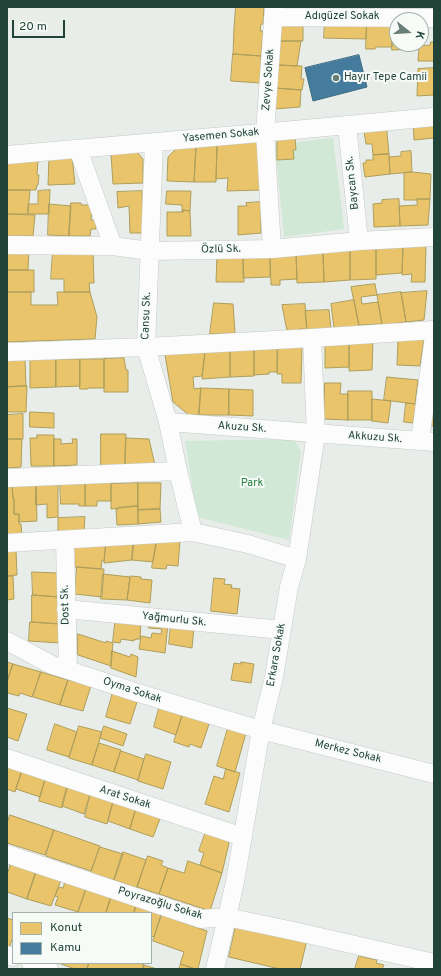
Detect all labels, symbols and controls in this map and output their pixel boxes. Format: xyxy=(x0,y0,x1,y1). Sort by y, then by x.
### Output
street label: Adıgüzel Sokak xyxy=(304,10,380,24)
scale bar xyxy=(14,12,67,38)
north arrow xyxy=(389,12,429,52)
text: 20 m xyxy=(19,19,47,35)
text: K xyxy=(412,29,427,41)
street label: Zevye Sokak xyxy=(260,48,278,112)
place label: Hayır Tepe Camii xyxy=(344,71,427,85)
marker: Hayır Tepe Camii xyxy=(331,73,341,83)
street label: Yasemen Sokak xyxy=(182,126,260,146)
street label: Baycan Sk. xyxy=(344,156,362,210)
street label: Özlü Sk. xyxy=(201,243,241,257)
street label: Cansu Sk. xyxy=(140,292,154,340)
street label: Akuzu Sk. xyxy=(217,420,267,436)
street label: Akkuzu Sk. xyxy=(347,430,403,446)
park label: Park xyxy=(241,477,263,491)
street label: Dost Sk. xyxy=(59,585,73,625)
street label: Yağmurlu Sk. xyxy=(141,610,207,630)
street label: Erkara Sokak xyxy=(265,622,289,688)
street label: Oyma Sokak xyxy=(101,675,163,707)
street label: Merkez Sokak xyxy=(313,737,383,767)
street label: Arat Sokak xyxy=(97,783,153,813)
street label: Poyrazoğlu Sokak xyxy=(116,885,204,923)
legend xyxy=(12,912,152,964)
text: Konut xyxy=(50,920,82,936)
text: Kamu xyxy=(50,940,81,956)

